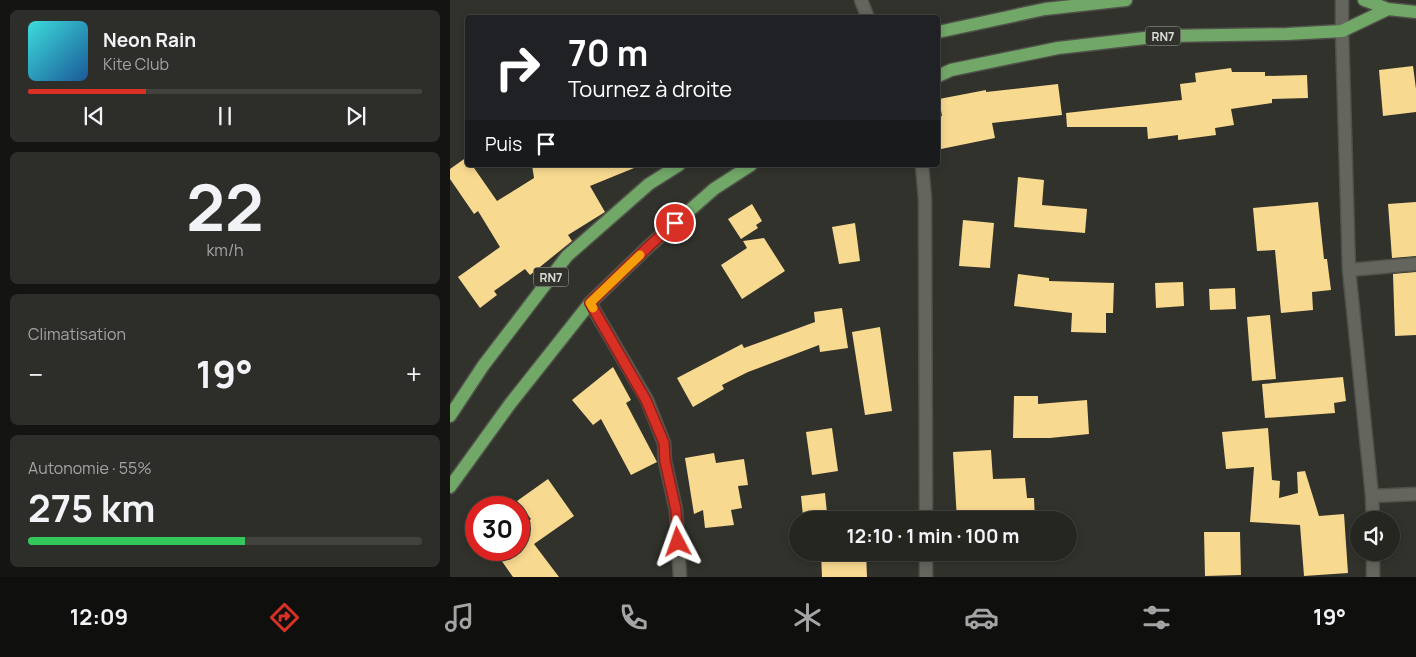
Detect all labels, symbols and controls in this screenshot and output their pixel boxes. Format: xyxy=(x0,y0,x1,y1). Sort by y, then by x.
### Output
text: Neon Rain xyxy=(103,27,196,53)
road number: RN7 xyxy=(1146,27,1180,46)
text: 70 m xyxy=(568,29,648,77)
icon: right xyxy=(485,35,550,100)
text: Kite Club xyxy=(103,53,169,75)
text: Tournez à droite xyxy=(568,74,732,104)
icon: previous xyxy=(80,102,108,130)
icon: pause xyxy=(211,102,239,130)
icon: next xyxy=(342,102,370,130)
icon: arrive xyxy=(532,130,560,158)
text: Puis xyxy=(485,131,522,157)
text: 22 xyxy=(186,162,264,251)
pin xyxy=(654,202,696,244)
icon: arrive xyxy=(661,209,689,237)
text: km/h xyxy=(206,239,244,261)
road number: RN7 xyxy=(534,268,568,286)
text: Climatisation xyxy=(28,323,126,345)
text: 19° xyxy=(196,347,253,399)
text: − xyxy=(28,355,43,393)
text: + xyxy=(406,355,422,393)
text: Autonomie · 55% xyxy=(28,457,152,479)
text: 275 km xyxy=(28,481,155,533)
speed limit sign: 30 xyxy=(465,496,530,561)
map controls xyxy=(1350,511,1400,561)
button: sound xyxy=(1350,511,1400,561)
position arrow xyxy=(651,515,703,567)
text: 12:10 · 1 min · 100 m xyxy=(847,523,1019,549)
icon: directions xyxy=(267,600,302,635)
icon: music xyxy=(442,600,477,635)
icon: phone xyxy=(616,600,651,635)
icon: climate xyxy=(790,600,825,635)
icon: car xyxy=(964,600,999,635)
icon: filters xyxy=(1139,600,1174,635)
text: 12:09 xyxy=(70,602,128,632)
text: 19° xyxy=(1313,602,1346,632)

